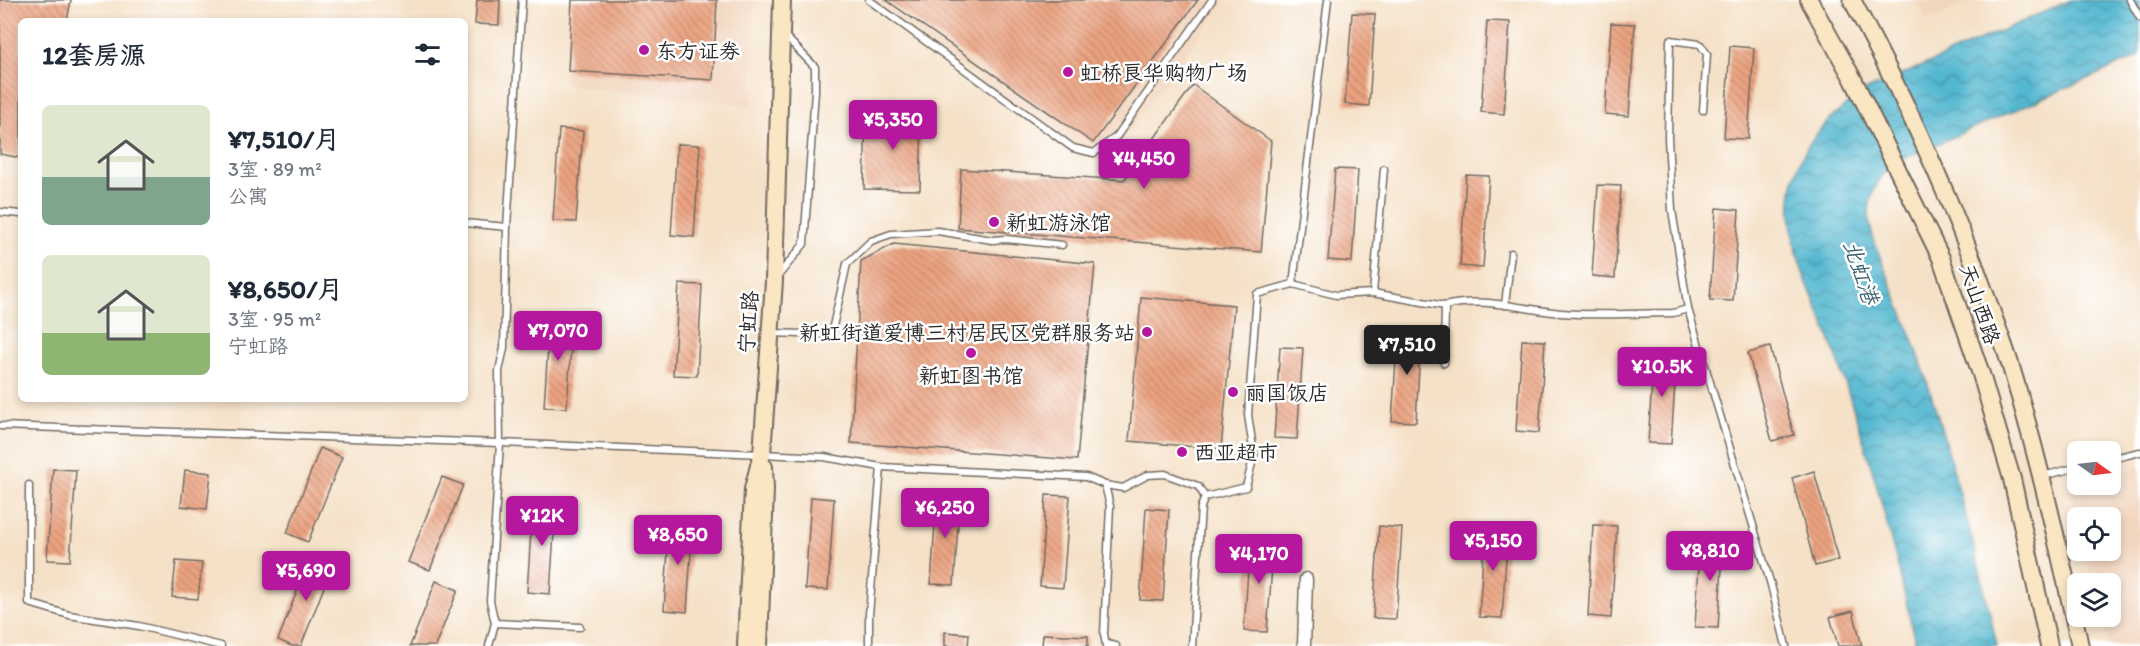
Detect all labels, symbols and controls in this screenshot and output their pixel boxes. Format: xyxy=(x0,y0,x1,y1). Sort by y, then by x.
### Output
icon: filters xyxy=(411,38,444,71)
place label: 东方证券 xyxy=(656,38,740,63)
text: 12套房源 xyxy=(42,39,146,71)
marker: 东方证券 xyxy=(637,43,651,57)
place label: 虹桥良华购物广场 xyxy=(1080,60,1248,85)
marker: 虹桥良华购物广场 xyxy=(1061,65,1075,79)
pin: ¥5,350 xyxy=(844,100,942,151)
text: ¥5,350 xyxy=(863,107,923,131)
text: ¥7,510/月 xyxy=(228,123,340,155)
icon: home xyxy=(90,129,162,201)
pin: ¥4,450 xyxy=(1095,139,1193,190)
text: ¥4,450 xyxy=(1113,146,1175,170)
text: 3室 · 89 m² xyxy=(228,157,322,181)
text: 公寓 xyxy=(228,184,268,208)
place label: 新虹游泳馆 xyxy=(1006,210,1111,235)
marker: 新虹游泳馆 xyxy=(987,215,1001,229)
water label: 北虹港 xyxy=(1837,236,1885,309)
street label: 天山西路 xyxy=(1955,260,2005,348)
text: ¥8,650/月 xyxy=(228,273,343,305)
icon: home xyxy=(90,279,162,351)
street label: 宁虹路 xyxy=(733,290,763,354)
text: 3室 · 95 m² xyxy=(228,307,321,331)
pin: ¥7,070 xyxy=(509,311,607,362)
text: ¥7,070 xyxy=(528,318,588,342)
place label: 新虹街道爱博三村居民区党群服务站 xyxy=(799,320,1135,345)
marker: 新虹街道爱博三村居民区党群服务站 xyxy=(1140,325,1154,339)
pin: ¥7,510 xyxy=(1358,325,1456,376)
text: ¥7,510 xyxy=(1378,332,1436,356)
text: 宁虹路 xyxy=(228,334,288,358)
marker: 新虹图书馆 xyxy=(964,346,978,360)
pin: ¥10.5K xyxy=(1613,347,1711,398)
text: ¥10.5K xyxy=(1632,354,1693,378)
place label: 新虹图书馆 xyxy=(919,363,1024,388)
place label: 丽国饭店 xyxy=(1245,380,1329,405)
marker: 丽国饭店 xyxy=(1226,385,1240,399)
place label: 西亚超市 xyxy=(1194,440,1278,465)
north arrow xyxy=(2067,441,2121,495)
map controls xyxy=(2067,441,2121,627)
marker: 西亚超市 xyxy=(1175,445,1189,459)
pin: ¥6,250 xyxy=(896,488,994,539)
text: ¥6,250 xyxy=(915,495,975,519)
pin: ¥12K xyxy=(506,496,578,547)
text: ¥12K xyxy=(520,503,564,527)
button: locate xyxy=(2067,507,2121,561)
pin: ¥8,650 xyxy=(629,515,727,566)
pin: ¥5,150 xyxy=(1444,521,1542,572)
text: ¥8,650 xyxy=(648,522,708,546)
text: ¥5,150 xyxy=(1464,528,1522,552)
pin: ¥8,810 xyxy=(1661,531,1759,582)
pin: ¥4,170 xyxy=(1210,534,1308,585)
text: ¥8,810 xyxy=(1680,538,1740,562)
text: ¥4,170 xyxy=(1229,541,1289,565)
pin: ¥5,690 xyxy=(257,551,355,602)
text: ¥5,690 xyxy=(276,558,336,582)
button: layers xyxy=(2067,573,2121,627)

